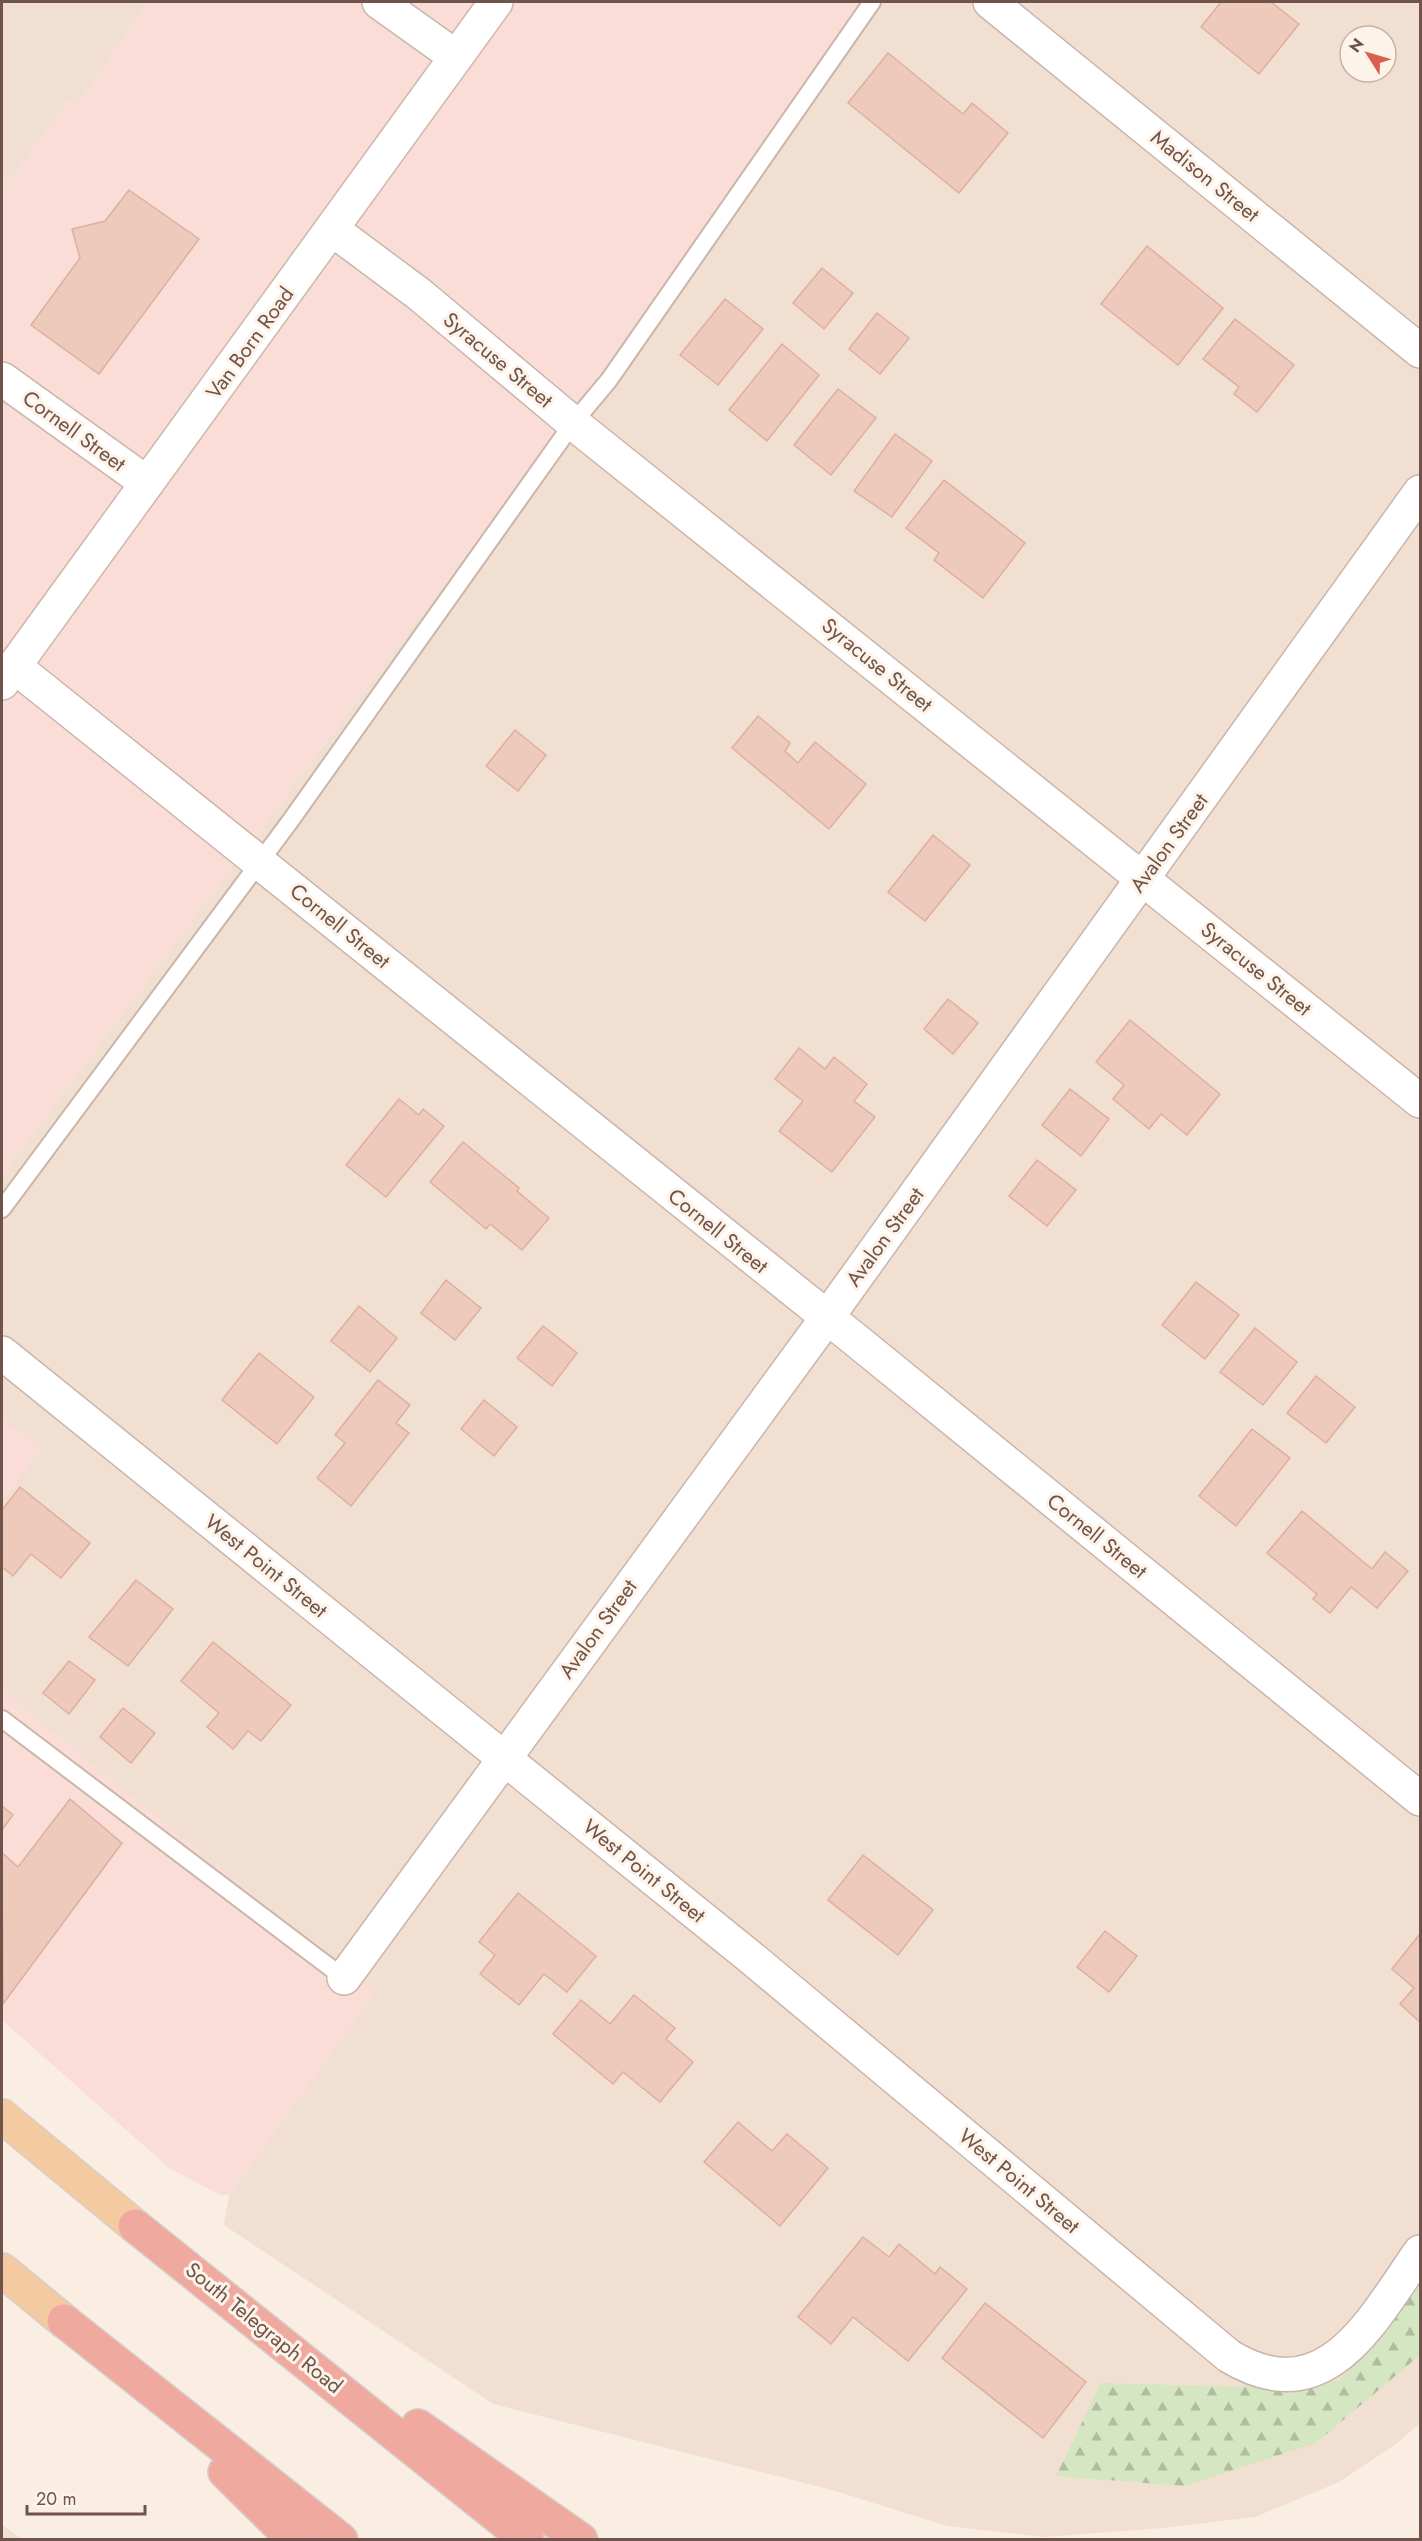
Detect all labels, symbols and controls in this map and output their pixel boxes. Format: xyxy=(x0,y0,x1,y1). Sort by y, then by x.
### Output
north arrow xyxy=(1338,24,1398,84)
text: N xyxy=(1343,33,1369,57)
street label: Madison Street xyxy=(1144,123,1266,229)
street label: Van Born Road xyxy=(199,281,301,405)
street label: Syracuse Street xyxy=(437,305,559,415)
street label: Cornell Street xyxy=(16,383,132,479)
street label: Syracuse Street xyxy=(815,611,939,719)
street label: Avalon Street xyxy=(1123,787,1215,899)
street label: Cornell Street xyxy=(284,876,396,976)
street label: Syracuse Street xyxy=(1194,915,1318,1023)
street label: Cornell Street xyxy=(662,1181,774,1281)
street label: Avalon Street xyxy=(839,1181,931,1293)
street label: Cornell Street xyxy=(1041,1486,1153,1586)
street label: West Point Street xyxy=(198,1507,334,1625)
street label: Avalon Street xyxy=(552,1573,644,1685)
street label: West Point Street xyxy=(576,1812,712,1930)
street label: West Point Street xyxy=(952,2121,1086,2241)
street label: South Telegraph Road xyxy=(179,2255,349,2401)
scale bar xyxy=(27,2478,146,2516)
text: 20 m xyxy=(36,2486,76,2512)

